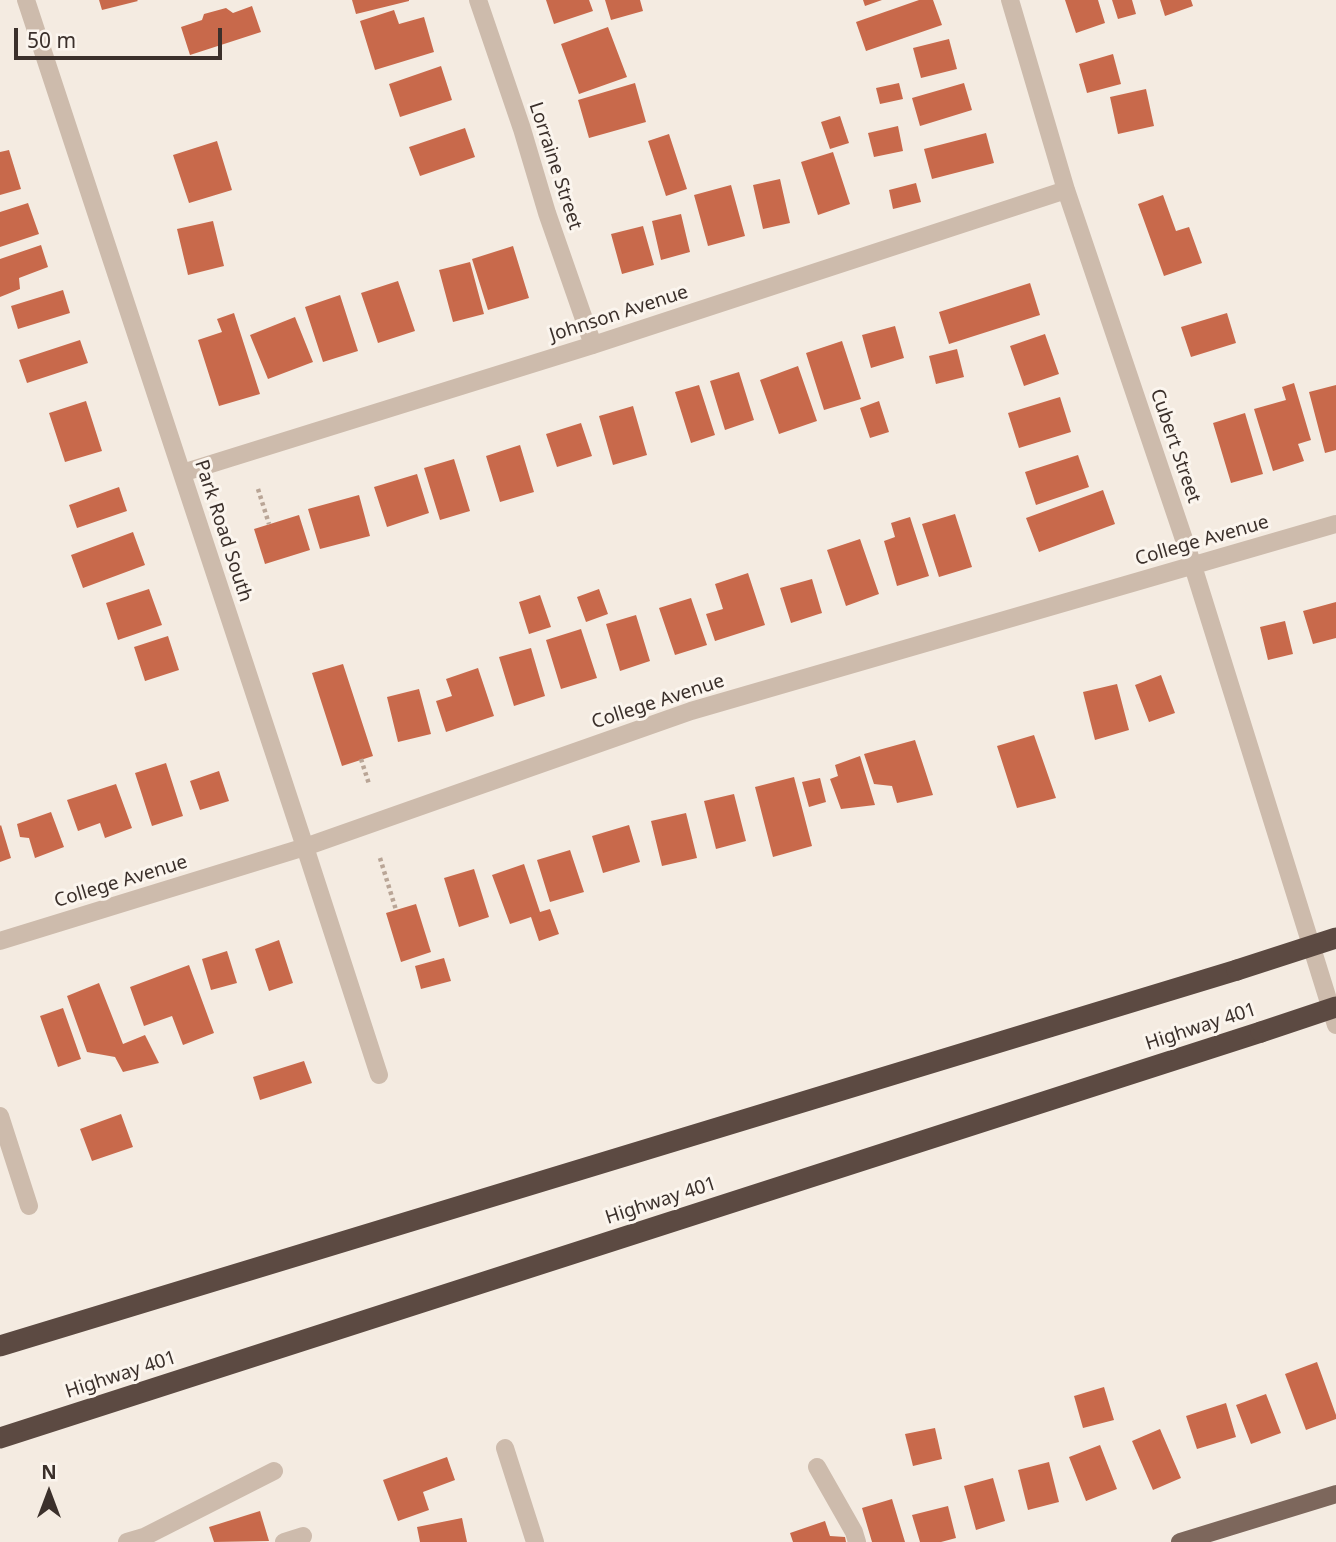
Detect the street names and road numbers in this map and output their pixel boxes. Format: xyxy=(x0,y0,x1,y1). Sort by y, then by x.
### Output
street label: Lorraine Street xyxy=(524,99,586,233)
street label: Johnson Avenue xyxy=(547,281,691,347)
street label: Cubert Street xyxy=(1145,386,1205,506)
street label: Park Road South xyxy=(189,457,257,605)
street label: College Avenue xyxy=(1132,511,1272,571)
street label: College Avenue xyxy=(589,670,727,734)
street label: College Avenue xyxy=(52,851,190,913)
street label: Highway 401 xyxy=(1143,998,1259,1056)
street label: Highway 401 xyxy=(603,1172,719,1230)
street label: Highway 401 xyxy=(63,1346,179,1404)

